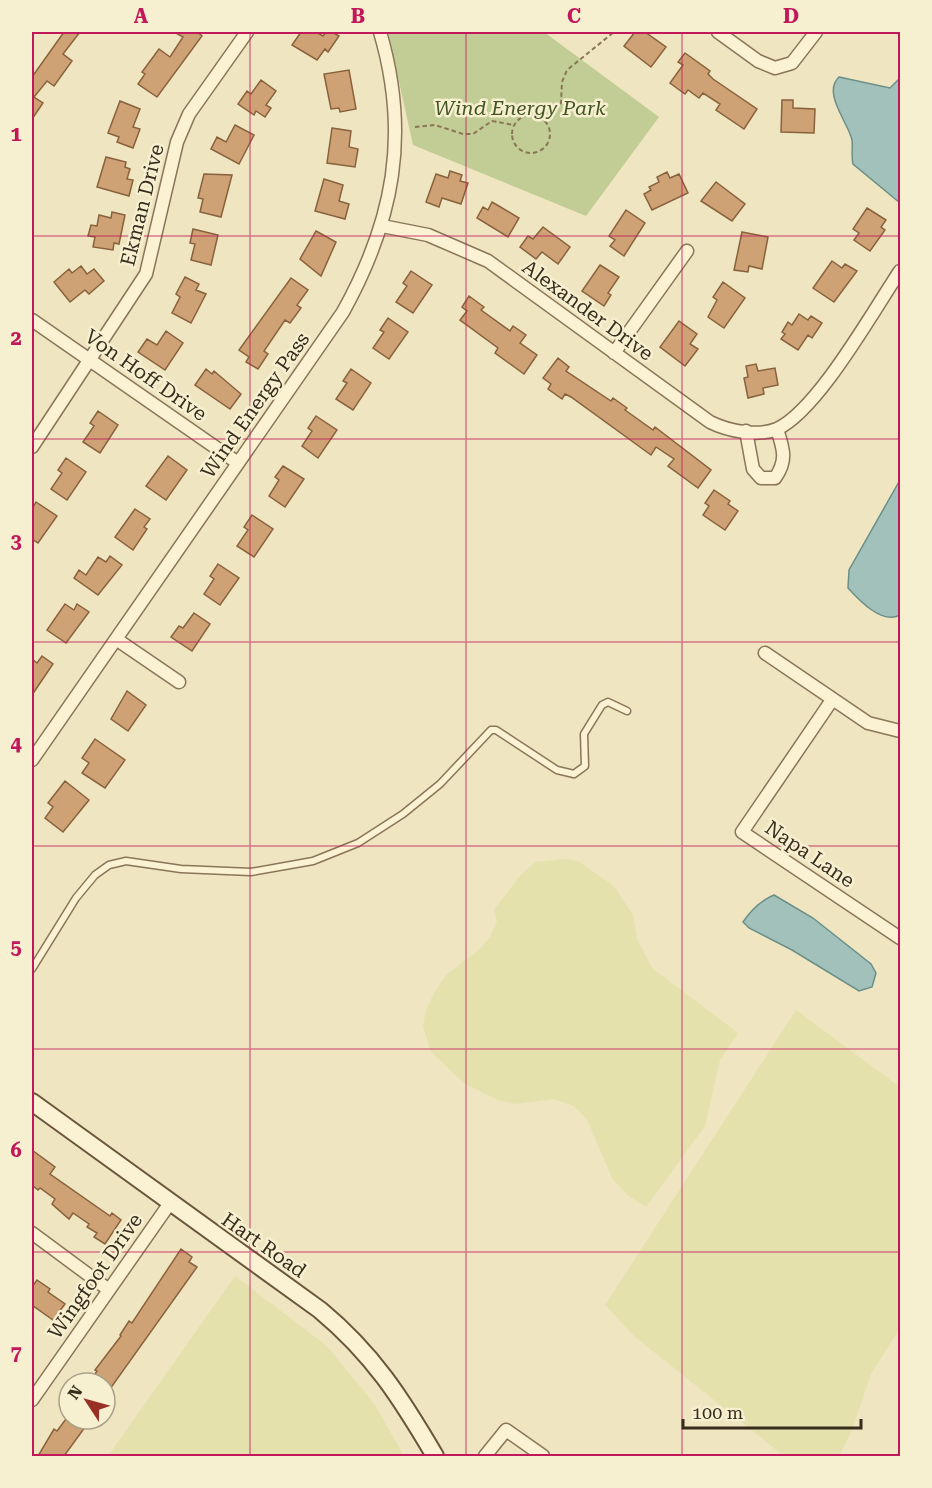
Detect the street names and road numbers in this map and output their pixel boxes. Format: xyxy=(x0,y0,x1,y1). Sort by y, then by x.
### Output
street label: Ekman Drive xyxy=(115,142,169,268)
street label: Alexander Drive xyxy=(518,255,658,366)
street label: Von Hoff Drive xyxy=(80,324,212,426)
street label: Wind Energy Pass xyxy=(196,327,314,483)
street label: Napa Lane xyxy=(761,815,859,893)
street label: Hart Road xyxy=(217,1207,311,1283)
street label: Wingfoot Drive xyxy=(43,1209,147,1343)

